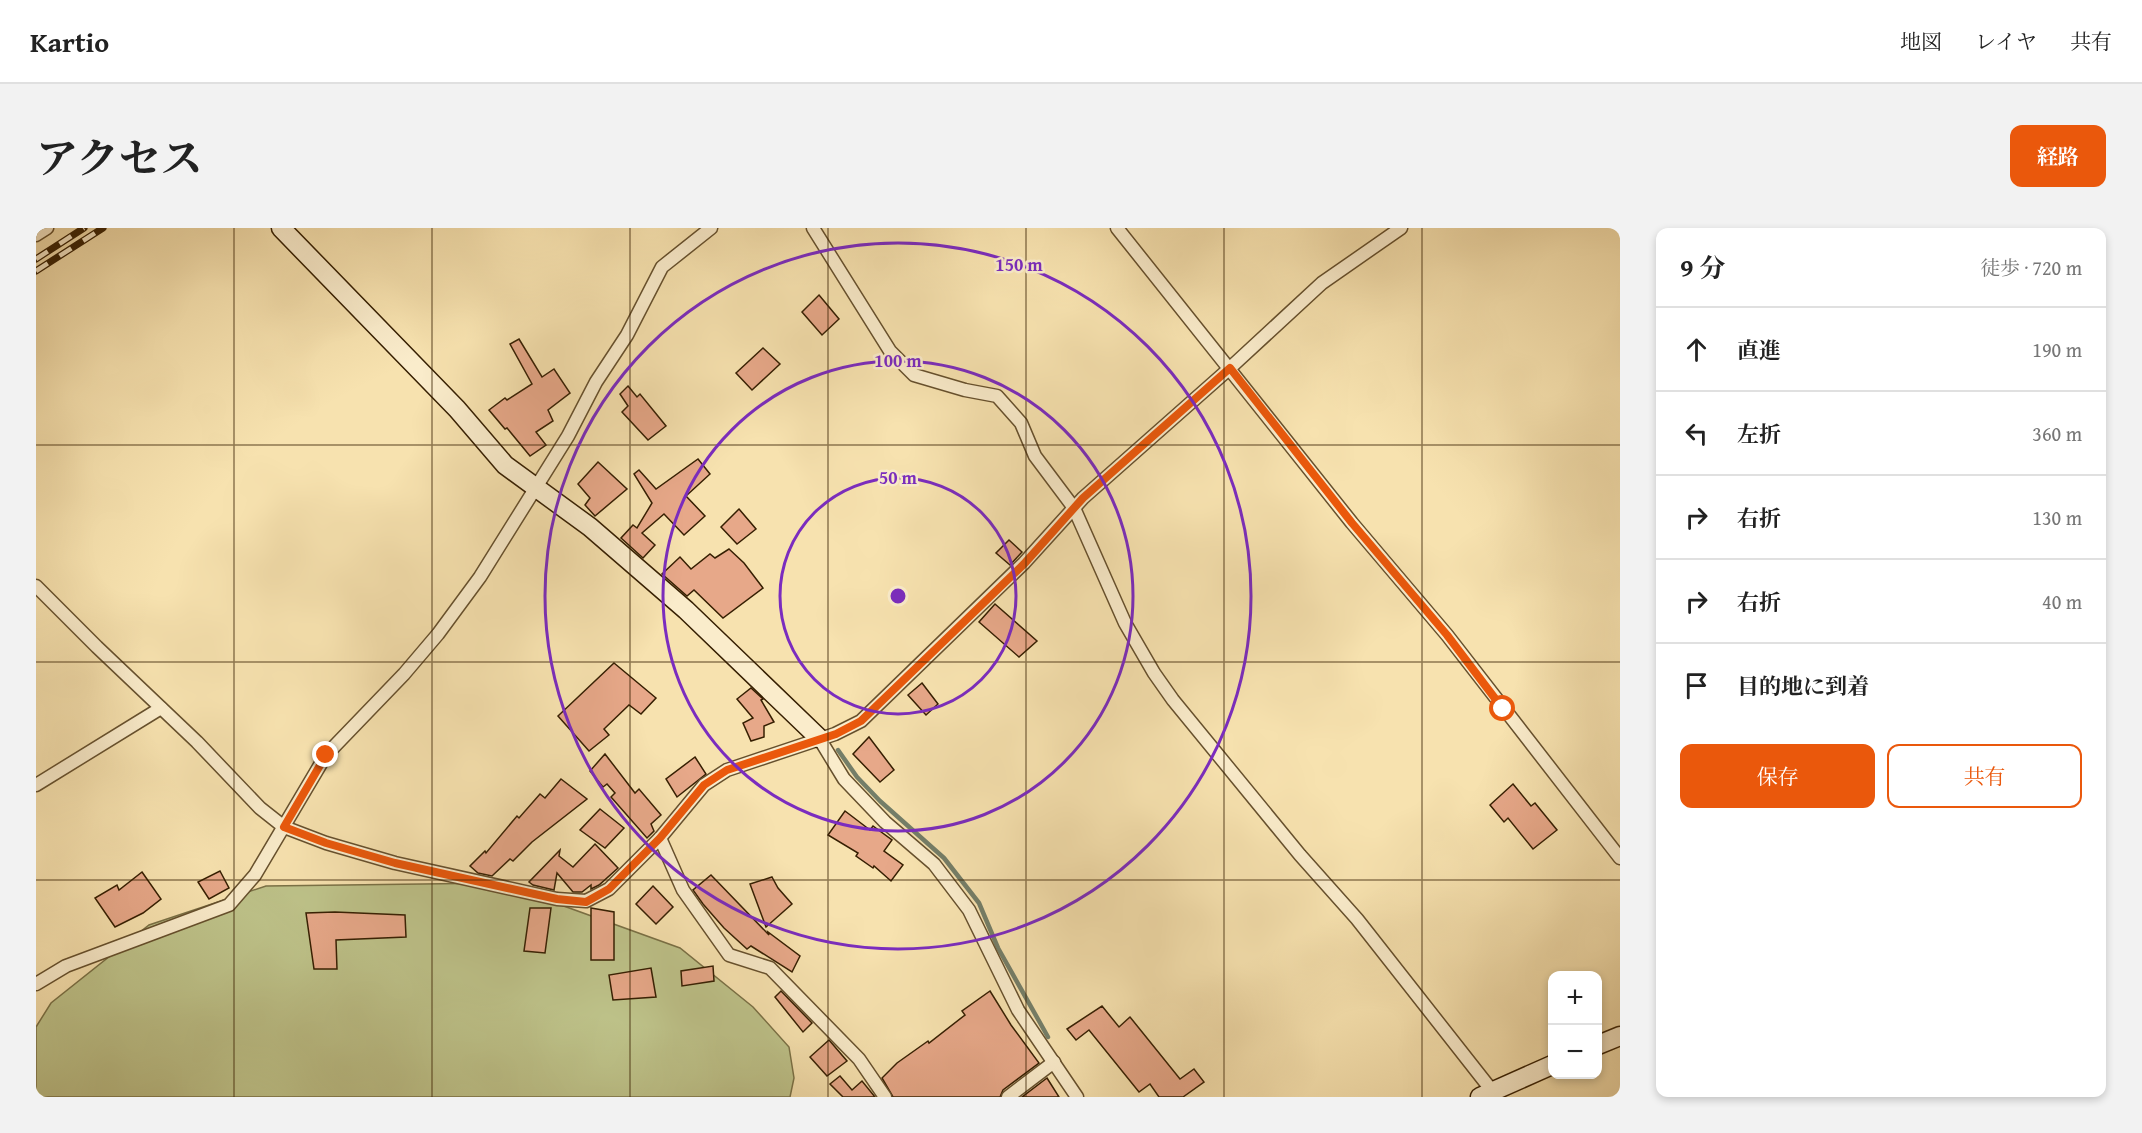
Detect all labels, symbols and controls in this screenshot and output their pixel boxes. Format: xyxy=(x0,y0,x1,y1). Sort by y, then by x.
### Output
text: Kartio xyxy=(30,21,109,62)
text: 地図 xyxy=(1900,26,1942,57)
text: レイヤ xyxy=(1975,26,2037,57)
text: 共有 xyxy=(2070,26,2112,57)
button: 経路 xyxy=(2010,125,2106,187)
text: アクセス xyxy=(36,127,203,188)
text: 9 分 xyxy=(1680,248,1725,287)
text: 150 m xyxy=(995,251,1043,278)
text: 徒歩 · 720 m xyxy=(1980,253,2082,282)
icon: ahead xyxy=(1680,333,1713,366)
text: 直進 xyxy=(1737,334,1781,366)
text: 190 m xyxy=(2032,335,2082,364)
text: 100 m xyxy=(874,347,922,374)
icon: left xyxy=(1680,417,1713,450)
text: 左折 xyxy=(1737,418,1781,450)
text: 360 m xyxy=(2032,419,2082,448)
text: 50 m xyxy=(879,464,918,491)
icon: right xyxy=(1680,501,1713,534)
text: 右折 xyxy=(1737,502,1781,534)
text: 130 m xyxy=(2032,503,2082,532)
icon: right xyxy=(1680,585,1713,618)
centre of rings xyxy=(888,586,908,606)
text: 右折 xyxy=(1737,586,1781,618)
text: 40 m xyxy=(2042,587,2082,616)
icon: arrive xyxy=(1680,669,1713,702)
text: 目的地に到着 xyxy=(1737,670,1869,702)
route start xyxy=(1489,695,1515,721)
route end xyxy=(312,741,338,767)
button: 保存 xyxy=(1680,744,1875,808)
button: 共有 xyxy=(1887,744,2082,808)
map controls xyxy=(1548,971,1602,1079)
button: + xyxy=(1548,971,1602,1025)
button: − xyxy=(1548,1025,1602,1079)

